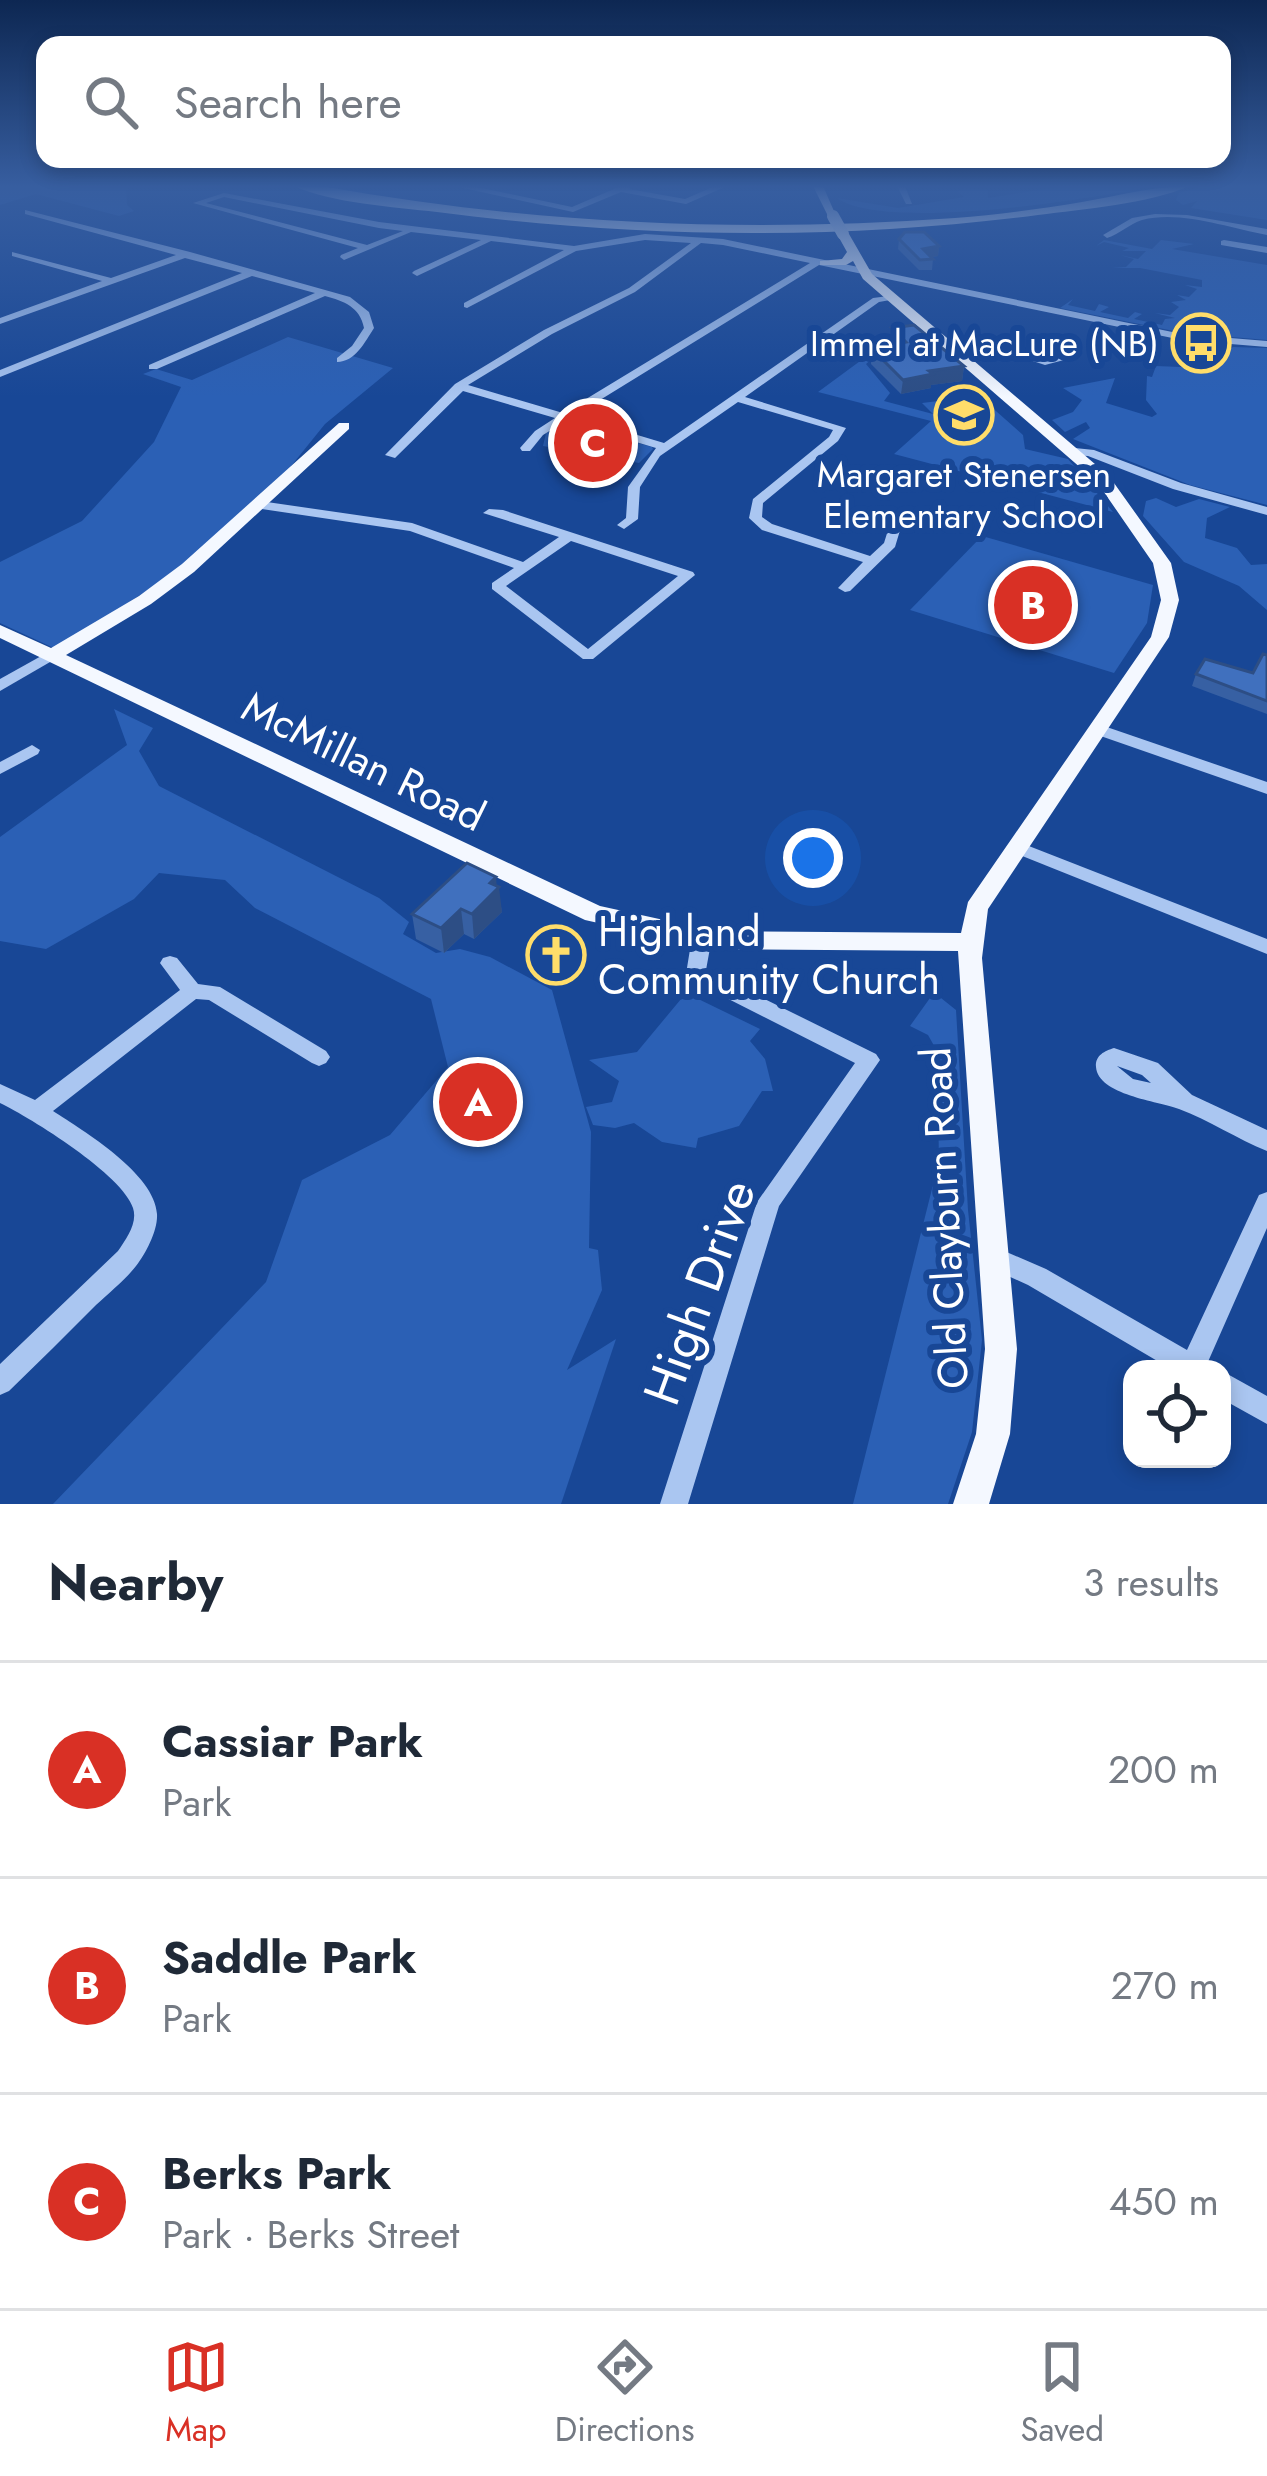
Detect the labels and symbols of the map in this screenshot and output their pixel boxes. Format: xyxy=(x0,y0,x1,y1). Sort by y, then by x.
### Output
bus stop icon: Immel at MacLure (NB) xyxy=(1170,312,1232,374)
place label: Immel at MacLure (NB) xyxy=(810,317,1159,369)
school or university icon: Margaret Stenersen Elementary School xyxy=(933,384,995,446)
pin: C xyxy=(554,398,632,488)
place label: Margaret Stenersen Elementary School xyxy=(817,448,1111,541)
pin: B xyxy=(994,560,1072,650)
street label: McMillan Road xyxy=(232,676,496,847)
your location xyxy=(783,828,843,888)
place label: Highland Community Church xyxy=(598,901,940,1010)
church icon: Highland Community Church xyxy=(525,924,587,986)
street label: Old Clayburn Road xyxy=(905,1046,984,1390)
pin: A xyxy=(439,1057,517,1147)
street label: High Drive xyxy=(624,1169,774,1415)

